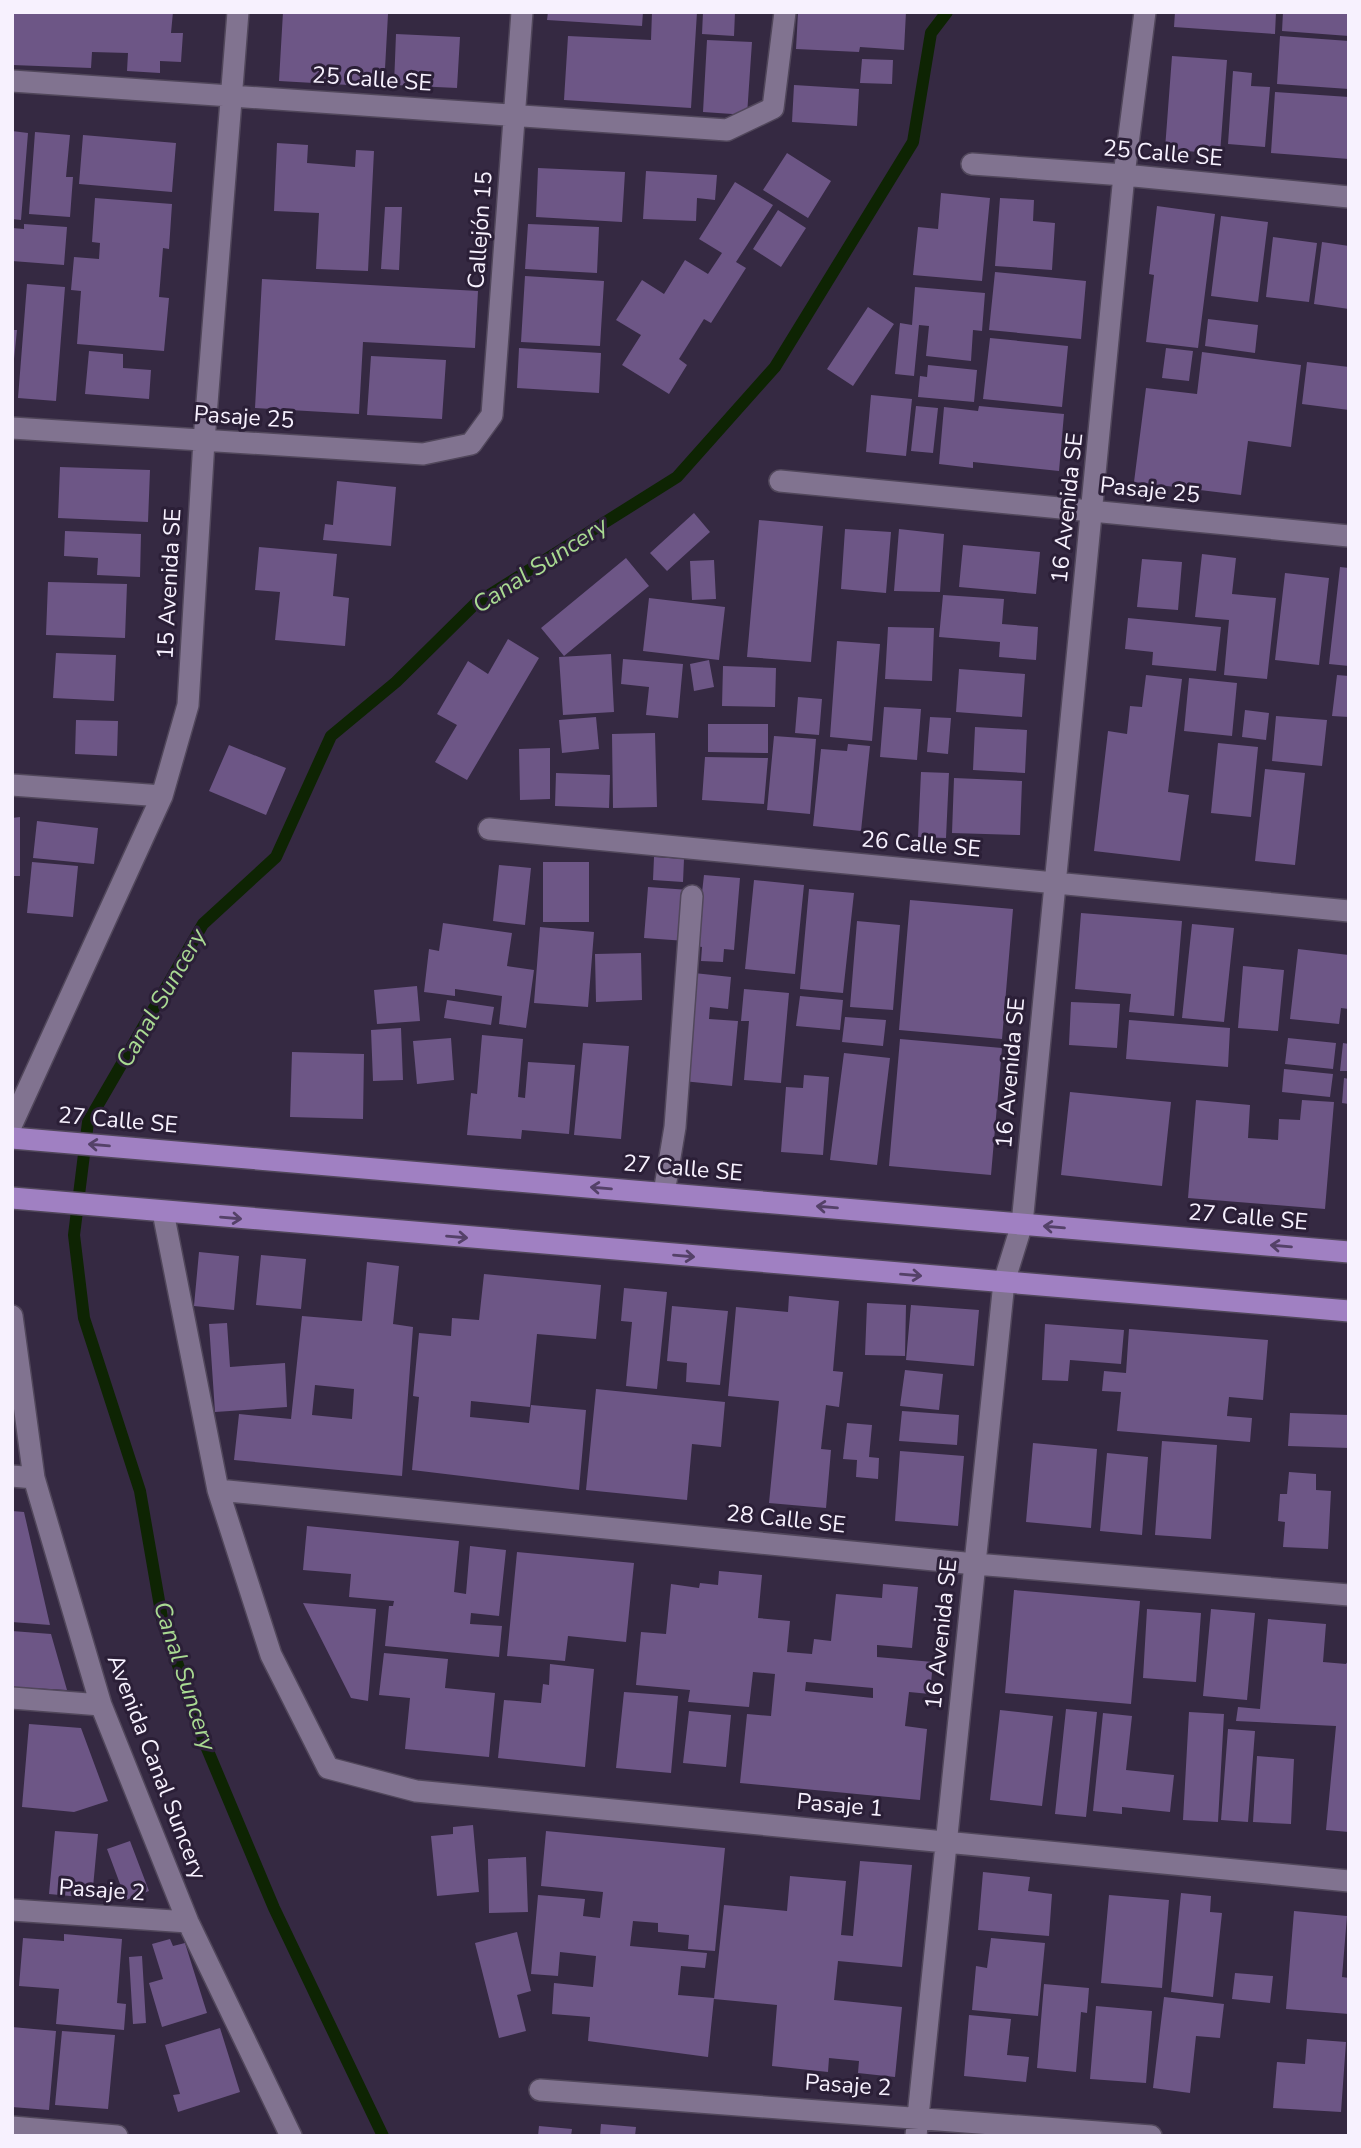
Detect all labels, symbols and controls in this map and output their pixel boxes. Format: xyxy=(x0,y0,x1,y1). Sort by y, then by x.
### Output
street label: 25 Calle SE xyxy=(311,59,433,99)
street label: 25 Calle SE xyxy=(1102,132,1224,174)
street label: Callejón 15 xyxy=(460,170,500,290)
street label: Pasaje 25 xyxy=(193,398,295,436)
street label: 16 Avenida SE xyxy=(1044,431,1090,585)
street label: Pasaje 25 xyxy=(1098,469,1202,511)
street label: 15 Avenida SE xyxy=(150,508,188,660)
water label: Canal Suncery xyxy=(466,508,615,621)
street label: 26 Calle SE xyxy=(860,823,982,865)
water label: Canal Suncery xyxy=(108,921,214,1073)
street label: 16 Avenida SE xyxy=(988,996,1032,1150)
street label: 27 Calle SE xyxy=(57,1099,179,1141)
one-way arrow xyxy=(89,1138,111,1151)
street label: 27 Calle SE xyxy=(622,1147,744,1189)
one-way arrow xyxy=(590,1181,613,1194)
street label: 27 Calle SE xyxy=(1187,1196,1309,1238)
one-way arrow xyxy=(817,1200,839,1213)
one-way arrow xyxy=(219,1212,241,1225)
one-way arrow xyxy=(1043,1220,1066,1233)
one-way arrow xyxy=(446,1231,468,1244)
one-way arrow xyxy=(1270,1239,1293,1252)
one-way arrow xyxy=(672,1250,695,1263)
one-way arrow xyxy=(899,1269,922,1282)
street label: 28 Calle SE xyxy=(725,1497,847,1541)
street label: 16 Avenida SE xyxy=(918,1557,964,1711)
water label: Canal Suncery xyxy=(146,1597,225,1756)
street label: Avenida Canal Suncery xyxy=(100,1650,214,1884)
street label: Pasaje 1 xyxy=(795,1786,885,1824)
street label: Pasaje 2 xyxy=(58,1872,146,1908)
street label: Pasaje 2 xyxy=(804,2067,892,2103)

